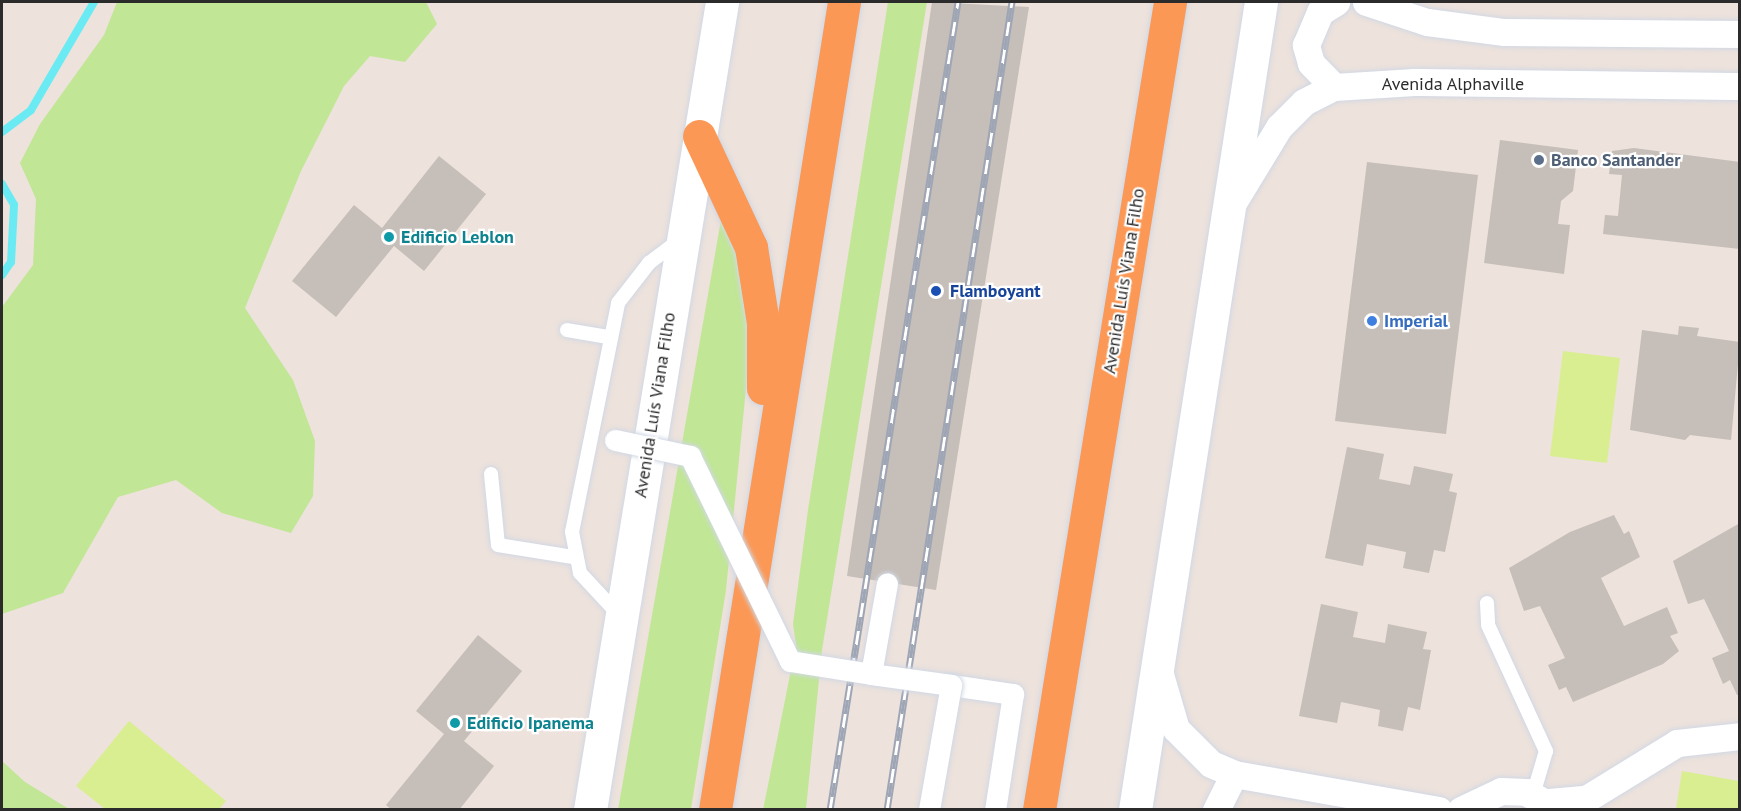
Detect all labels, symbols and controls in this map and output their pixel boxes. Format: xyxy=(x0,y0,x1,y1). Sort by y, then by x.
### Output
street label: Avenida Alphaville xyxy=(1381,73,1525,95)
place label: Banco Santander xyxy=(1551,149,1681,171)
marker: Banco Santander xyxy=(1532,153,1546,167)
street label: Avenida Luís Viana Filho xyxy=(1099,187,1149,375)
place label: Edificio Leblon xyxy=(401,226,514,248)
marker: Edificio Leblon xyxy=(382,230,396,244)
place label: Flamboyant xyxy=(950,280,1041,302)
marker: Flamboyant xyxy=(927,282,945,300)
place label: Imperial xyxy=(1384,310,1448,332)
street label: Avenida Luís Viana Filho xyxy=(630,311,680,499)
marker: Imperial xyxy=(1365,314,1379,328)
place label: Edificio Ipanema xyxy=(467,712,594,734)
marker: Edificio Ipanema xyxy=(448,716,462,730)

